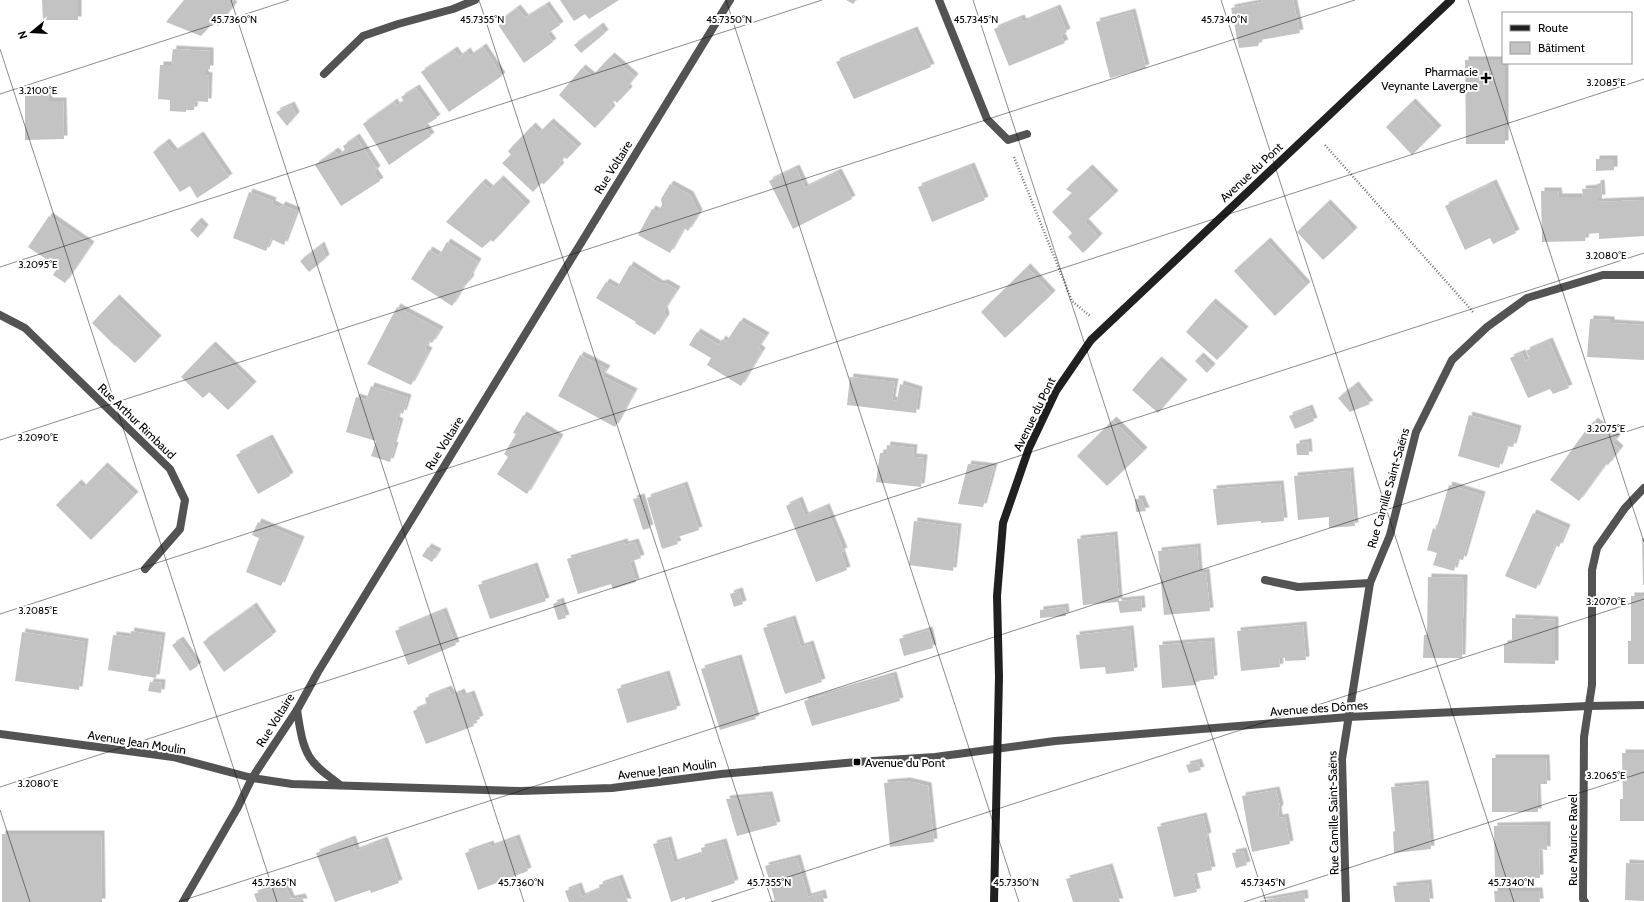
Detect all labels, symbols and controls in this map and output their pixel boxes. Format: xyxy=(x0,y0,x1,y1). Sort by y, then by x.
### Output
north arrow xyxy=(12,12,52,52)
legend xyxy=(1502,12,1632,64)
text: 45.7360°N xyxy=(211,13,257,26)
text: 45.7355°N xyxy=(460,13,504,26)
text: 45.7350°N xyxy=(706,13,752,26)
text: 45.7345°N xyxy=(954,13,998,26)
text: 45.7340°N xyxy=(1201,13,1247,26)
text: Route xyxy=(1538,20,1568,35)
text: N xyxy=(15,29,30,41)
text: Bâtiment xyxy=(1538,40,1585,55)
place label: Pharmacie Veynante Lavergne xyxy=(1381,64,1478,93)
marker: Pharmacie Veynante Lavergne xyxy=(1481,73,1491,83)
text: 3.2085°E xyxy=(1586,76,1626,89)
text: 3.2100°E xyxy=(19,84,58,97)
street label: Rue Voltaire xyxy=(591,137,635,197)
street label: Avenue du Pont xyxy=(1216,139,1286,205)
text: 3.2080°E xyxy=(1585,249,1627,262)
text: 3.2095°E xyxy=(18,258,58,271)
street label: Avenue du Pont xyxy=(1010,375,1058,453)
street label: Rue Arthur Rimbaud xyxy=(95,380,179,462)
street label: Rue Voltaire xyxy=(422,413,466,473)
text: 3.2075°E xyxy=(1587,422,1626,435)
street label: Rue Camille Saint-Saëns xyxy=(1364,426,1412,550)
text: 3.2090°E xyxy=(18,431,59,444)
text: 3.2070°E xyxy=(1586,595,1626,608)
text: 3.2085°E xyxy=(18,604,58,617)
street label: Rue Voltaire xyxy=(253,690,297,750)
street label: Avenue des Dômes xyxy=(1270,697,1368,719)
street label: Avenue Jean Moulin xyxy=(87,727,188,757)
street label: Rue Camille Saint-Saëns xyxy=(1324,751,1342,875)
street label: Avenue Jean Moulin xyxy=(617,755,718,783)
place label: Avenue du Pont xyxy=(865,755,945,770)
marker: Avenue du Pont xyxy=(852,757,862,767)
text: 3.2065°E xyxy=(1586,769,1626,782)
text: 3.2080°E xyxy=(17,777,59,790)
street label: Rue Maurice Ravel xyxy=(1565,794,1580,886)
text: 45.7365°N xyxy=(252,876,296,889)
text: 45.7360°N xyxy=(498,876,544,889)
text: 45.7355°N xyxy=(747,876,791,889)
text: 45.7350°N xyxy=(993,876,1039,889)
text: 45.7345°N xyxy=(1241,876,1285,889)
text: 45.7340°N xyxy=(1488,876,1534,889)

